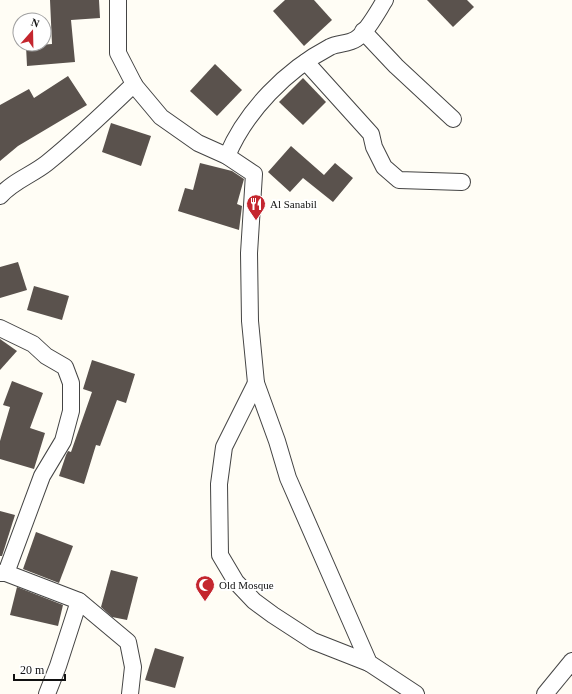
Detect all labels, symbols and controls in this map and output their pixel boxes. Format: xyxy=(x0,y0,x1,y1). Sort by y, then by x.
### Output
north arrow xyxy=(12,12,52,52)
text: N xyxy=(30,16,41,30)
restaurant icon: Al Sanabil xyxy=(245,193,267,221)
place label: Al Sanabil xyxy=(270,198,317,210)
mosque icon: Old Mosque xyxy=(194,574,216,602)
place label: Old Mosque xyxy=(219,579,274,591)
scale bar xyxy=(14,656,65,682)
text: 20 m xyxy=(20,663,45,677)

